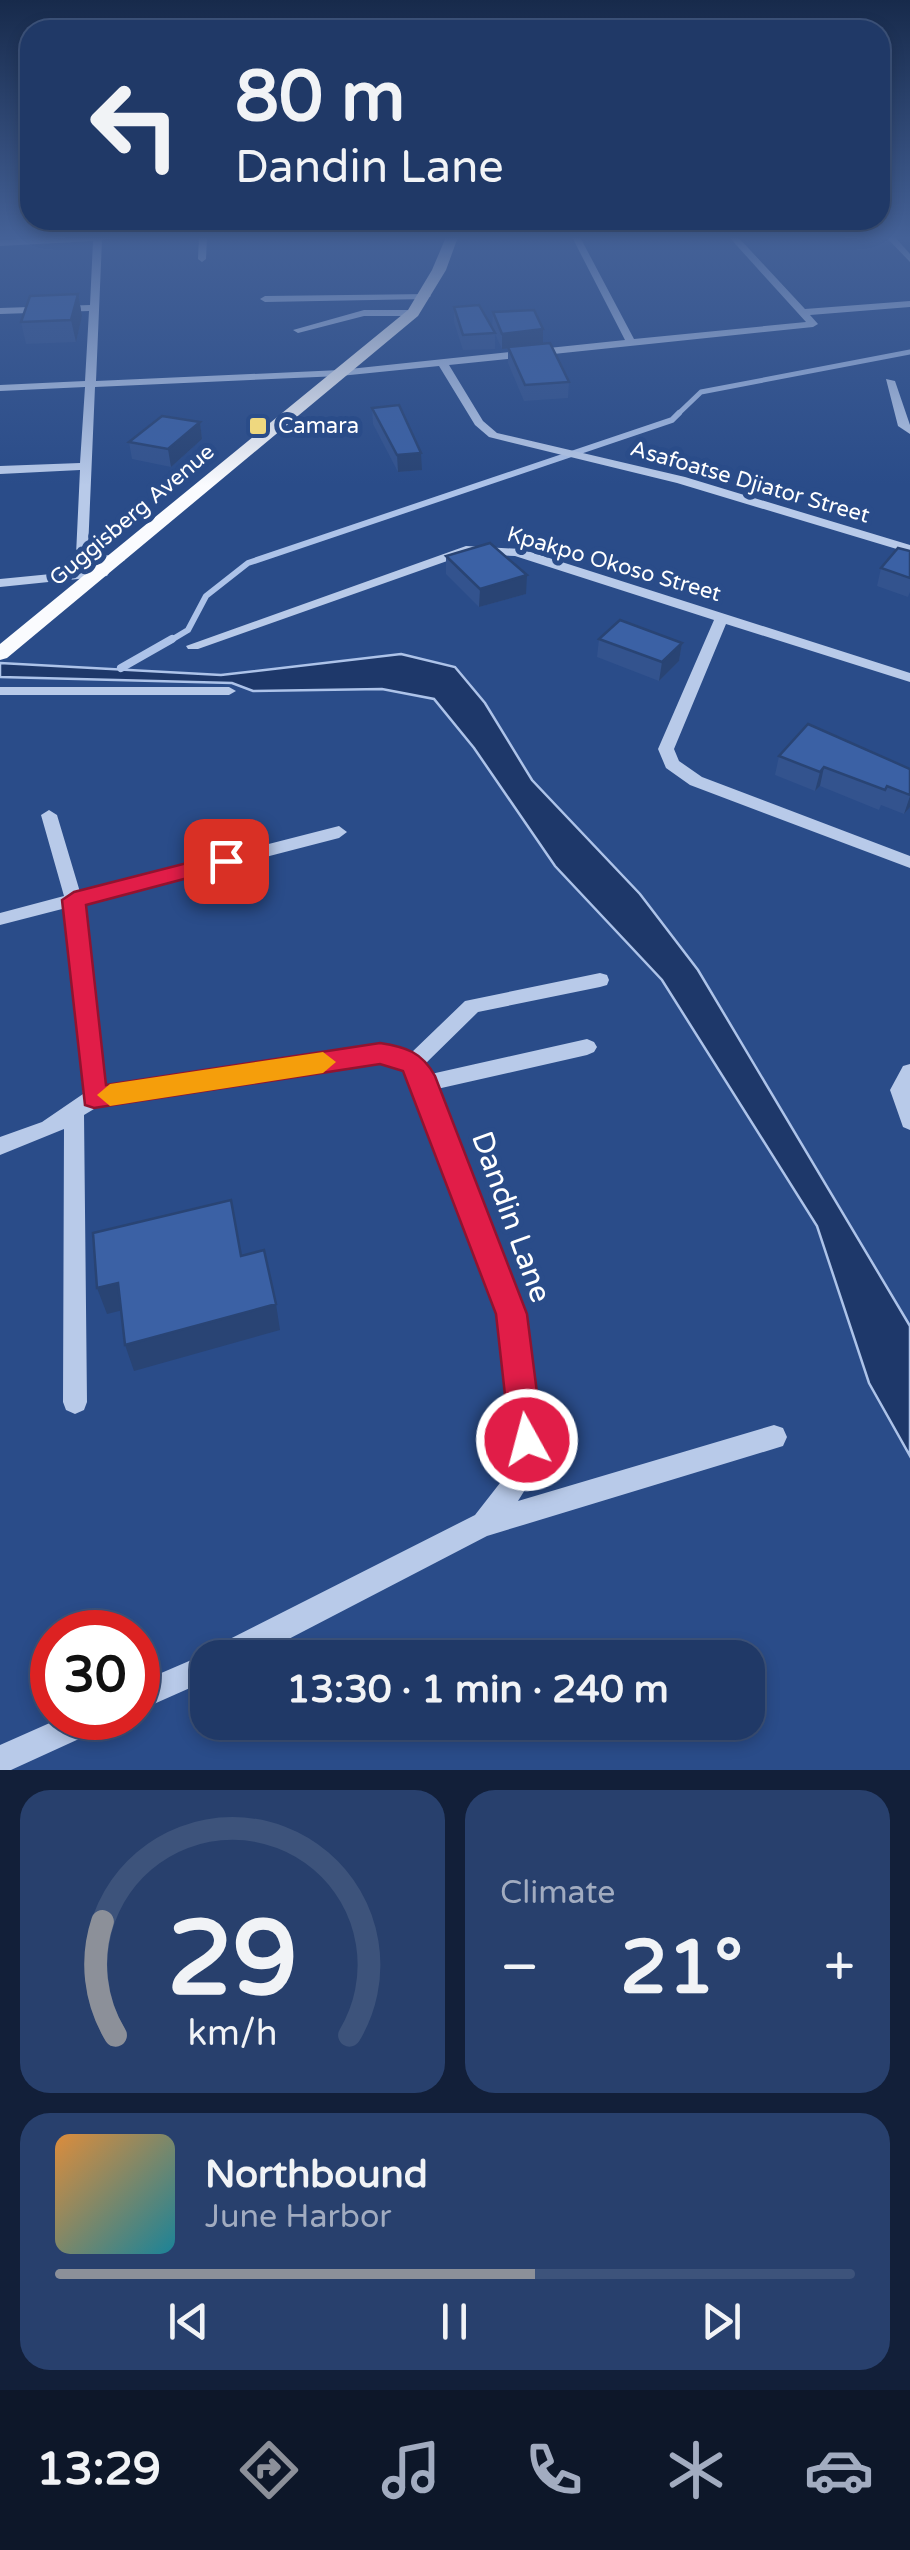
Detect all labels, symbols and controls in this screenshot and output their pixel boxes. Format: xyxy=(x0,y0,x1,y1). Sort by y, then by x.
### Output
text: 80 m xyxy=(235,56,405,140)
icon: left xyxy=(70,60,200,190)
text: Dandin Lane xyxy=(235,141,504,195)
place label: Camara xyxy=(278,413,359,439)
marker: Camara xyxy=(247,415,269,437)
street label: Asafoatse Djiator Street xyxy=(627,435,873,529)
street label: Guggisberg Avenue xyxy=(45,439,219,591)
street label: Kpakpo Okoso Street xyxy=(504,521,724,607)
pin xyxy=(184,819,269,904)
icon: arrive xyxy=(199,834,254,889)
street label: Dandin Lane xyxy=(463,1126,559,1308)
position arrow xyxy=(475,1388,579,1492)
speed limit sign: 30 xyxy=(30,1610,160,1740)
text: 13:30 · 1 min · 240 m xyxy=(286,1667,669,1713)
text: Climate xyxy=(500,1874,615,1912)
text: 29 xyxy=(167,1898,298,2023)
text: 21° xyxy=(620,1923,743,2013)
text: − xyxy=(500,1935,539,2001)
text: + xyxy=(824,1935,855,2001)
text: km/h xyxy=(188,2012,277,2055)
text: Northbound xyxy=(205,2152,428,2198)
text: June Harbor xyxy=(205,2198,392,2236)
icon: previous xyxy=(161,2294,216,2349)
icon: pause xyxy=(427,2294,482,2349)
icon: next xyxy=(694,2294,749,2349)
icon: directions xyxy=(234,2435,304,2505)
icon: music xyxy=(376,2435,446,2505)
icon: phone xyxy=(519,2435,589,2505)
icon: climate xyxy=(661,2435,731,2505)
icon: car xyxy=(804,2435,874,2505)
text: 13:29 xyxy=(36,2443,161,2497)

